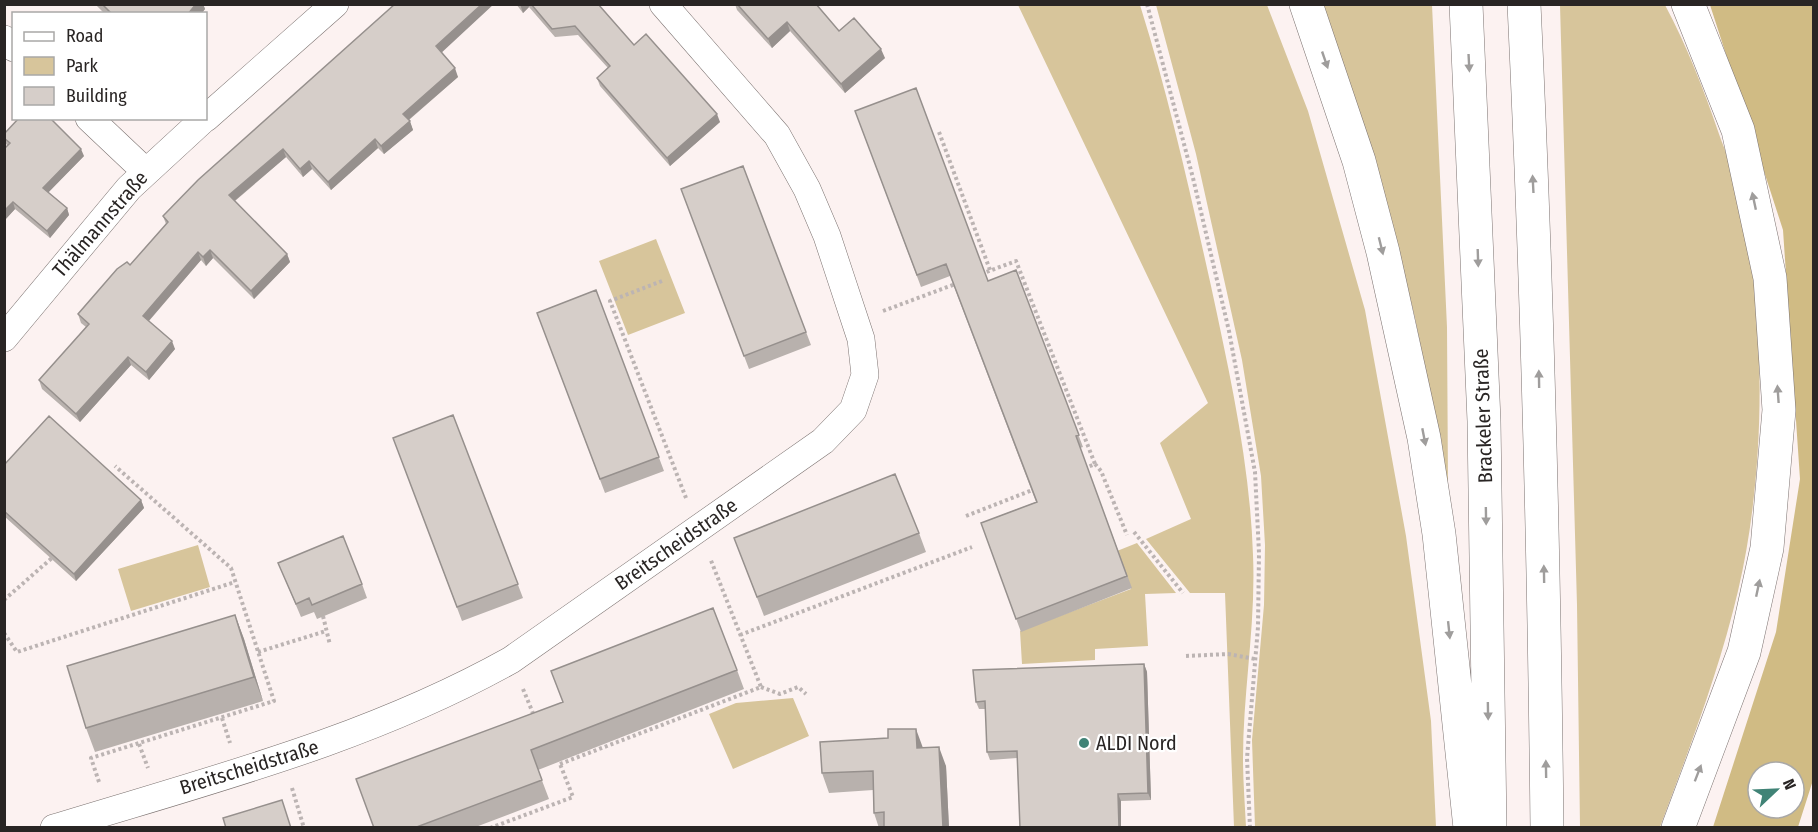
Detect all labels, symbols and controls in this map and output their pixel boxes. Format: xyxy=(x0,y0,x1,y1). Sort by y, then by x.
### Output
legend xyxy=(12,12,207,120)
text: Road xyxy=(66,25,103,47)
one-way arrow xyxy=(1321,51,1331,69)
one-way arrow xyxy=(1464,53,1473,72)
text: Park xyxy=(66,55,99,77)
text: Building xyxy=(66,85,127,107)
street label: Thälmannstraße xyxy=(47,166,153,282)
one-way arrow xyxy=(1528,175,1537,194)
one-way arrow xyxy=(1748,192,1758,211)
one-way arrow xyxy=(1377,237,1387,256)
one-way arrow xyxy=(1474,248,1483,267)
street label: Brackeler Straße xyxy=(1469,348,1497,484)
one-way arrow xyxy=(1534,370,1543,389)
one-way arrow xyxy=(1774,385,1783,404)
one-way arrow xyxy=(1420,427,1429,446)
street label: Breitscheidstraße xyxy=(610,493,742,595)
one-way arrow xyxy=(1481,506,1491,525)
one-way arrow xyxy=(1539,565,1548,584)
one-way arrow xyxy=(1754,578,1763,597)
one-way arrow xyxy=(1445,621,1454,640)
one-way arrow xyxy=(1484,701,1493,720)
place label: ALDI Nord xyxy=(1096,731,1177,755)
street label: Breitscheidstraße xyxy=(177,734,321,800)
marker: ALDI Nord xyxy=(1077,736,1091,750)
one-way arrow xyxy=(1541,760,1551,779)
north arrow xyxy=(1746,760,1806,820)
one-way arrow xyxy=(1694,764,1704,782)
text: N xyxy=(1779,776,1800,792)

